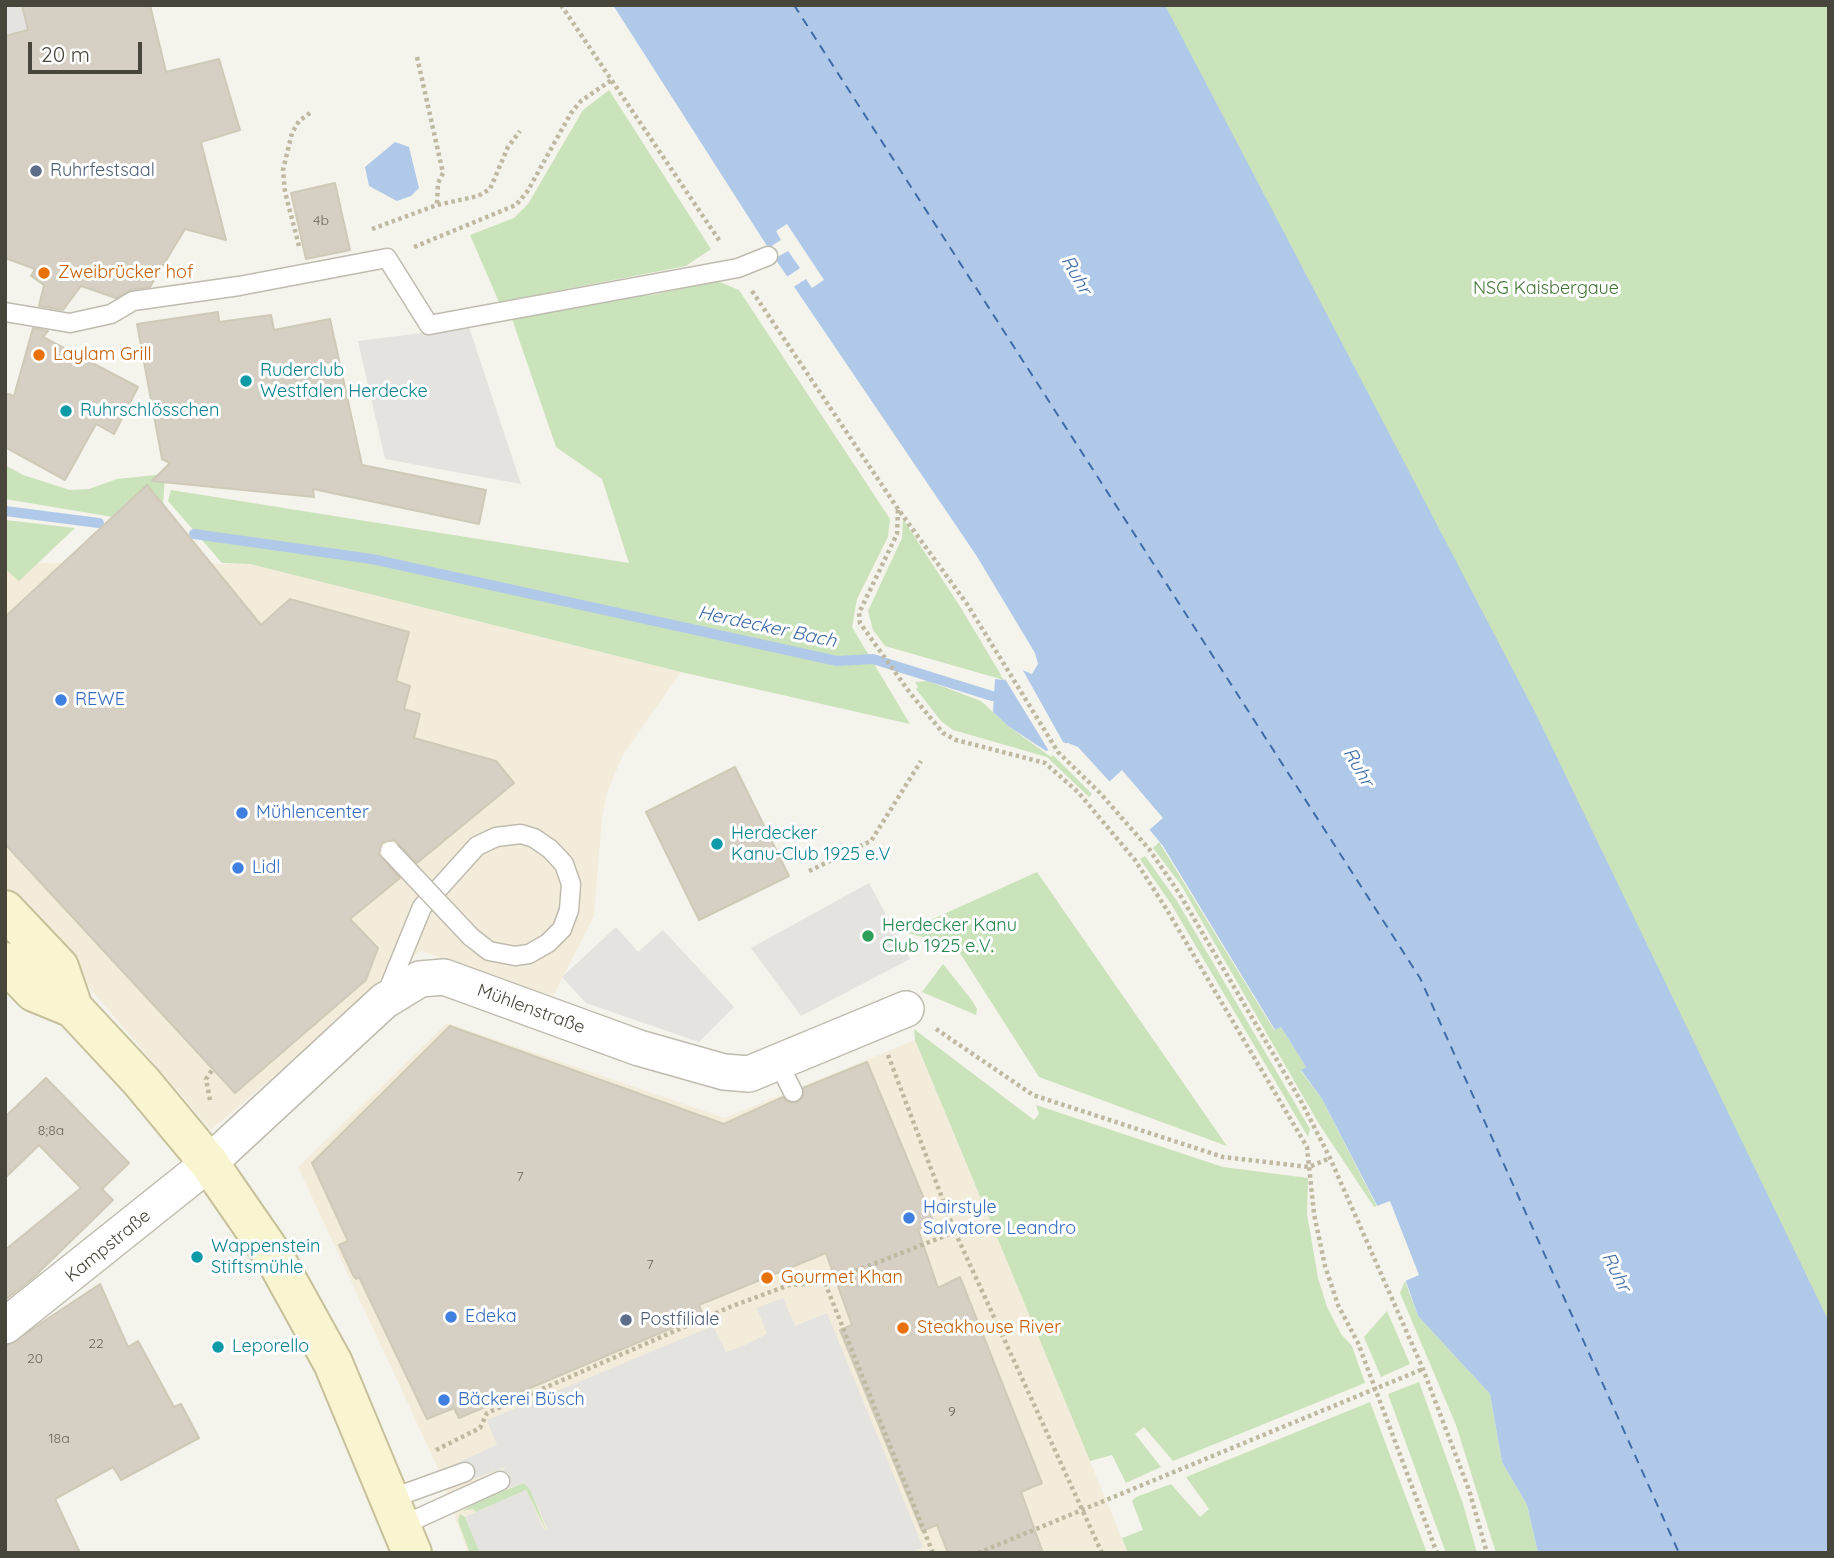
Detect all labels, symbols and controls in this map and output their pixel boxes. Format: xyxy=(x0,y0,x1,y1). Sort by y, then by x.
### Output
scale bar xyxy=(32,28,145,72)
text: 20 m xyxy=(41,41,90,67)
place label: Ruhrfestsaal xyxy=(50,160,155,182)
marker: Ruhrfestsaal xyxy=(28,163,44,179)
house number: 4b xyxy=(313,213,329,229)
water label: Ruhr xyxy=(1056,251,1096,299)
place label: Zweibrücker hof xyxy=(58,262,193,284)
marker: Zweibrücker hof xyxy=(36,265,52,281)
park label: NSG Kaisbergaue xyxy=(1473,278,1619,300)
place label: Laylam Grill xyxy=(53,344,152,366)
marker: Laylam Grill xyxy=(31,347,47,363)
place label: Ruderclub Westfalen Herdecke xyxy=(260,360,428,402)
marker: Ruderclub Westfalen Herdecke xyxy=(238,373,254,389)
place label: Ruhrschlösschen xyxy=(80,400,219,422)
marker: Ruhrschlösschen xyxy=(58,403,74,419)
water label: Herdecker Bach xyxy=(696,601,838,653)
place label: REWE xyxy=(75,689,125,711)
marker: REWE xyxy=(53,692,69,708)
water label: Ruhr xyxy=(1338,743,1378,791)
place label: Mühlencenter xyxy=(256,802,369,824)
marker: Mühlencenter xyxy=(234,805,250,821)
place label: Herdecker Kanu-Club 1925 e.V xyxy=(731,823,890,866)
marker: Herdecker Kanu-Club 1925 e.V xyxy=(709,836,725,852)
place label: Lidl xyxy=(252,857,280,879)
marker: Lidl xyxy=(230,860,246,876)
place label: Herdecker Kanu Club 1925 e.V. xyxy=(882,915,1017,958)
marker: Herdecker Kanu Club 1925 e.V. xyxy=(860,928,876,944)
street label: Mühlenstraße xyxy=(474,980,588,1038)
house number: 8;8a xyxy=(38,1123,64,1139)
house number: 7 xyxy=(516,1169,524,1185)
place label: Hairstyle Salvatore Leandro xyxy=(923,1197,1076,1240)
street label: Kampstraße xyxy=(61,1205,155,1287)
marker: Hairstyle Salvatore Leandro xyxy=(901,1210,917,1226)
place label: Wappenstein Stiftsmühle xyxy=(211,1236,320,1278)
water label: Ruhr xyxy=(1596,1248,1636,1296)
marker: Wappenstein Stiftsmühle xyxy=(189,1249,205,1265)
house number: 7 xyxy=(646,1257,654,1273)
place label: Gourmet Khan xyxy=(781,1267,903,1289)
marker: Gourmet Khan xyxy=(759,1270,775,1286)
place label: Edeka xyxy=(465,1306,517,1328)
marker: Edeka xyxy=(443,1309,459,1325)
place label: Postfiliale xyxy=(640,1309,719,1331)
marker: Postfiliale xyxy=(618,1312,634,1328)
place label: Steakhouse River xyxy=(917,1317,1061,1339)
marker: Steakhouse River xyxy=(895,1320,911,1336)
house number: 22 xyxy=(88,1336,104,1352)
place label: Leporello xyxy=(232,1336,309,1358)
marker: Leporello xyxy=(210,1339,226,1355)
house number: 20 xyxy=(27,1351,43,1367)
place label: Bäckerei Büsch xyxy=(458,1389,585,1411)
marker: Bäckerei Büsch xyxy=(436,1392,452,1408)
house number: 9 xyxy=(948,1404,956,1420)
house number: 18a xyxy=(48,1431,70,1447)

